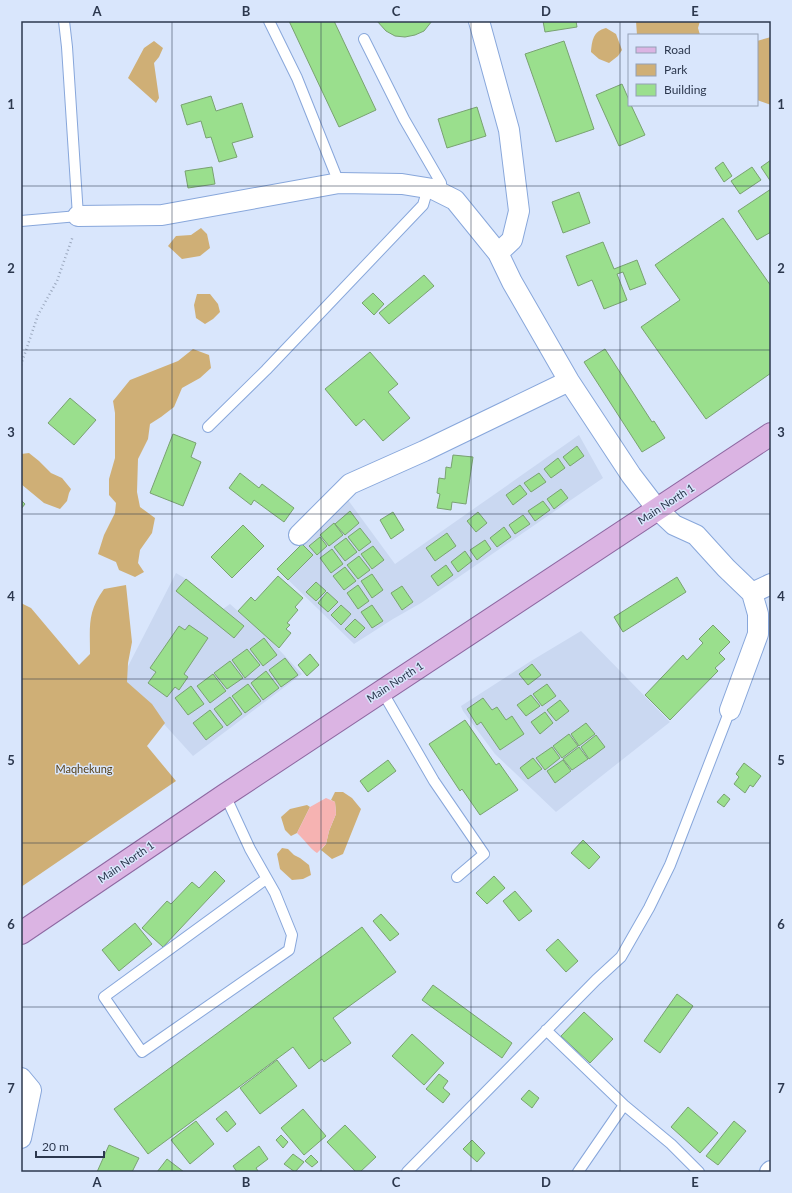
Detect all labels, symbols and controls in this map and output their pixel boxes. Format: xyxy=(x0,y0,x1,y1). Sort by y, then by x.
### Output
text: A xyxy=(91,3,102,19)
text: B xyxy=(242,3,251,19)
text: C xyxy=(392,3,401,19)
text: D xyxy=(541,3,551,19)
text: E xyxy=(691,3,699,19)
legend xyxy=(628,34,758,106)
text: Road xyxy=(664,42,691,57)
text: Park xyxy=(664,62,688,77)
text: Building xyxy=(664,82,707,97)
text: 1 xyxy=(7,96,15,112)
text: 1 xyxy=(777,96,785,112)
text: 2 xyxy=(7,260,15,276)
text: 2 xyxy=(777,260,785,276)
text: 3 xyxy=(7,424,15,440)
text: 3 xyxy=(777,424,785,440)
street label: Main North 1 xyxy=(635,480,696,527)
text: 4 xyxy=(7,588,15,604)
text: 4 xyxy=(777,588,785,604)
street label: Main North 1 xyxy=(364,658,425,705)
text: 5 xyxy=(7,752,15,768)
text: 5 xyxy=(777,752,785,768)
park label: Maqhekung xyxy=(55,762,113,775)
street label: Main North 1 xyxy=(95,838,156,885)
text: 6 xyxy=(7,916,15,932)
text: 6 xyxy=(777,916,785,932)
text: 7 xyxy=(7,1080,15,1096)
text: 7 xyxy=(777,1080,785,1096)
scale bar xyxy=(36,1133,104,1159)
text: 20 m xyxy=(42,1139,69,1154)
text: A xyxy=(91,1174,102,1190)
text: B xyxy=(242,1174,251,1190)
text: C xyxy=(392,1174,401,1190)
text: D xyxy=(541,1174,551,1190)
text: E xyxy=(691,1174,699,1190)

